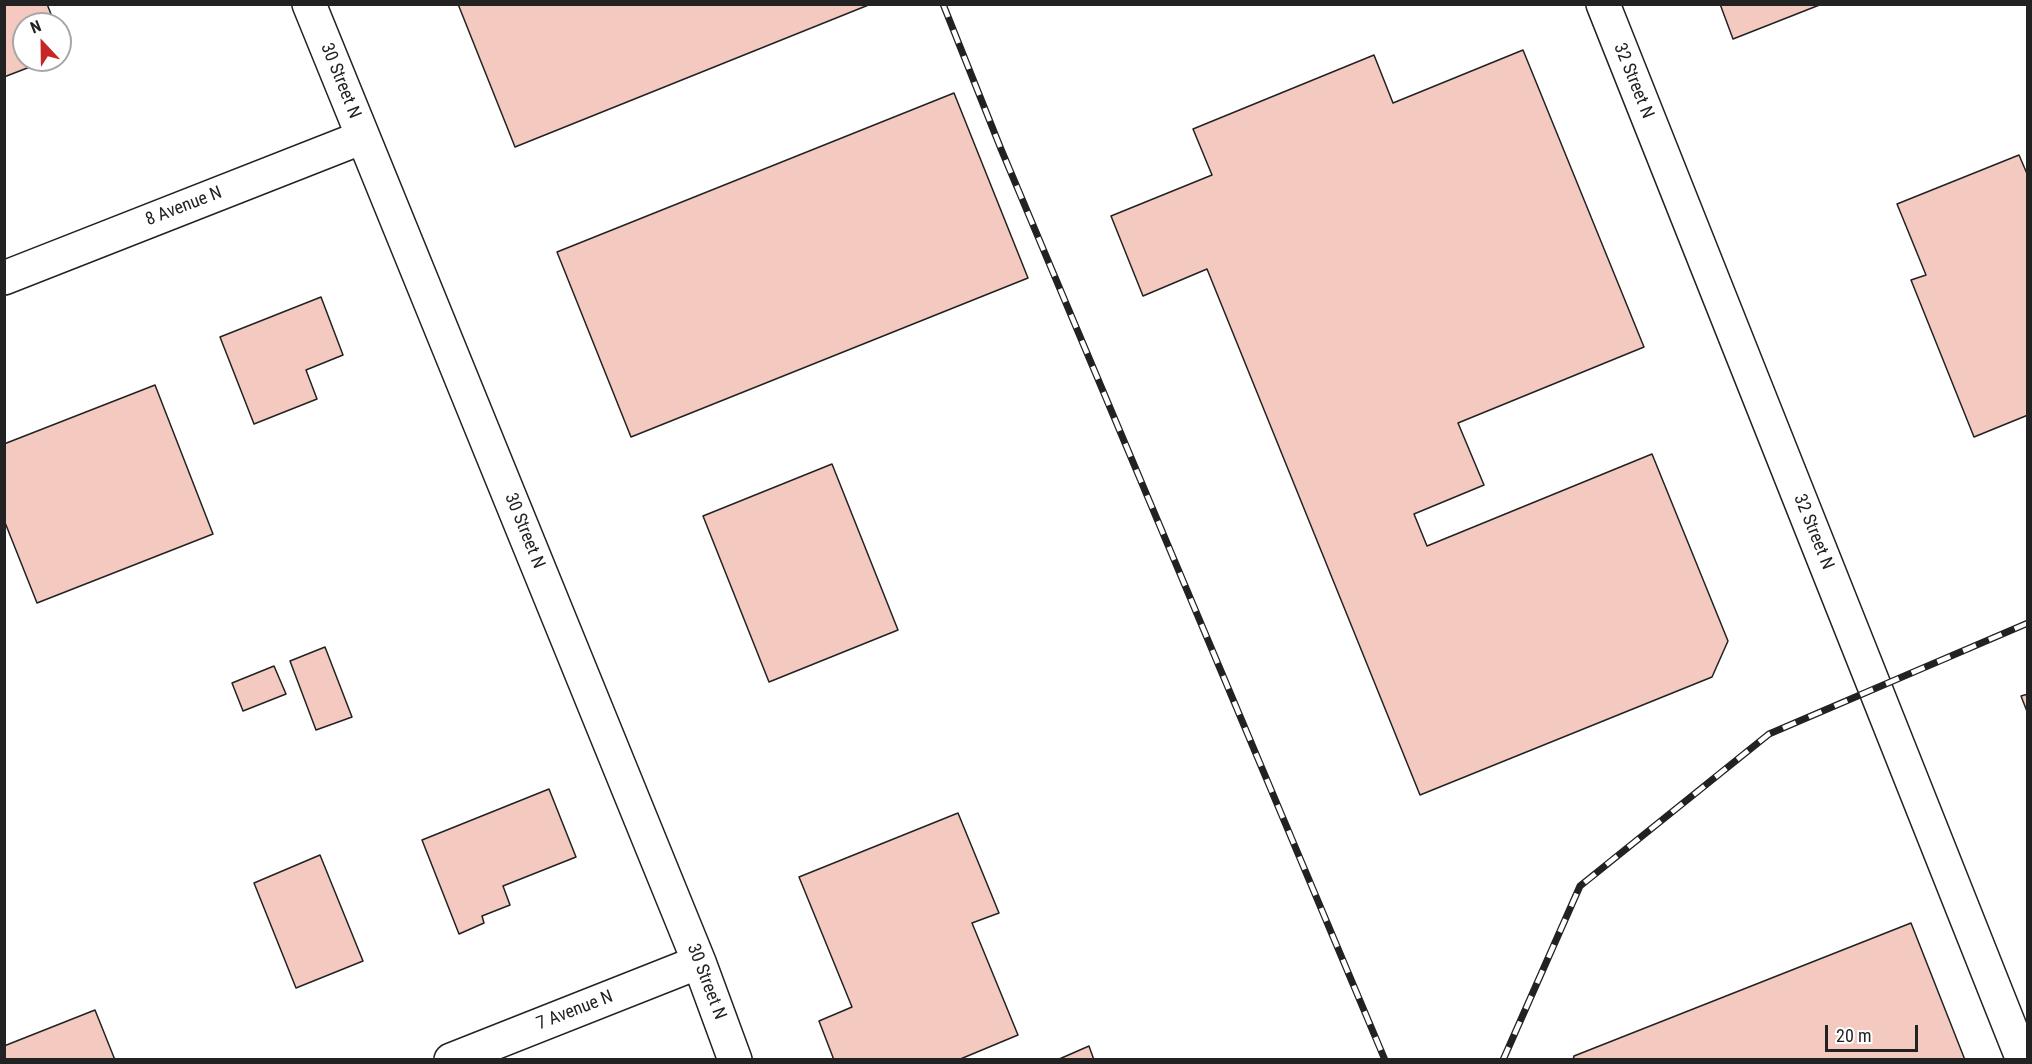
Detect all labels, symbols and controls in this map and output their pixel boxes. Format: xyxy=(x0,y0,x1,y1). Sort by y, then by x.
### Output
north arrow xyxy=(12,12,72,72)
text: N xyxy=(28,16,44,37)
street label: 30 Street N xyxy=(315,40,365,122)
street label: 32 Street N xyxy=(1608,40,1658,122)
street label: 8 Avenue N xyxy=(143,183,225,231)
street label: 30 Street N xyxy=(499,490,549,572)
street label: 32 Street N xyxy=(1788,491,1838,573)
street label: 30 Street N xyxy=(682,941,730,1023)
street label: 7 Avenue N xyxy=(534,987,616,1035)
scale bar xyxy=(1828,1013,1921,1051)
text: 20 m xyxy=(1836,1025,1871,1046)

